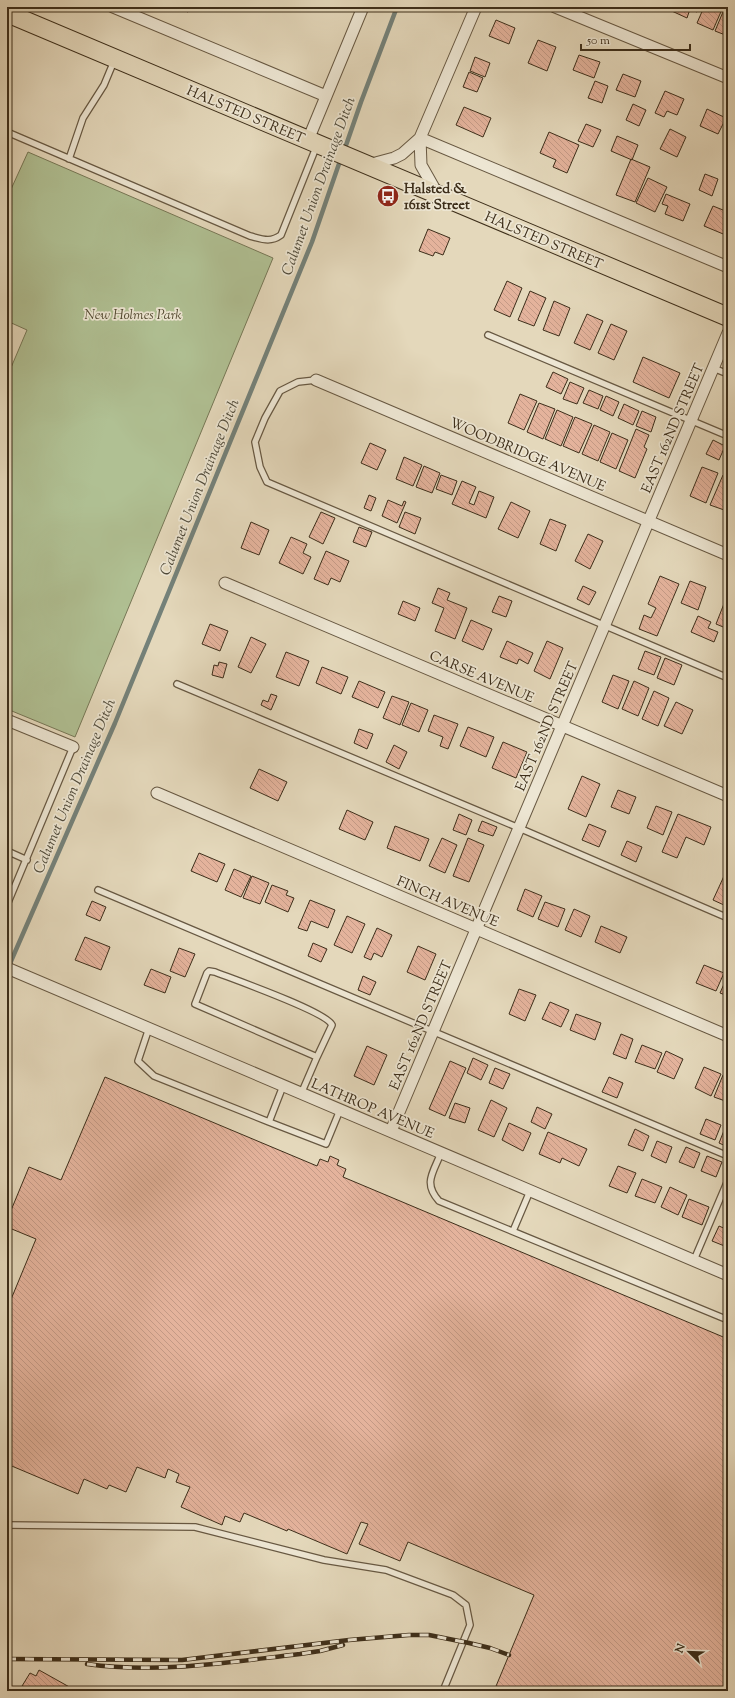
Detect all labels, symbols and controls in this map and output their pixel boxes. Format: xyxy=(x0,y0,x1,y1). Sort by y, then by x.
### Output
scale bar xyxy=(581,26,690,52)
text: 50 m xyxy=(586,32,610,50)
street label: HALSTED STREET xyxy=(183,82,308,150)
water label: Calumet Union Drainage Ditch xyxy=(277,94,362,279)
place label: Halsted & 161st Street xyxy=(404,180,470,216)
bus stop icon: Halsted & 161st Street xyxy=(375,183,401,209)
street label: HALSTED STREET xyxy=(481,208,606,276)
park label: New Holmes Park xyxy=(84,306,182,326)
street label: EAST 162ND STREET xyxy=(637,361,710,497)
water label: Calumet Union Drainage Ditch xyxy=(155,396,246,579)
street label: WOODBRIDGE AVENUE xyxy=(446,414,609,498)
street label: CARSE AVENUE xyxy=(426,647,537,709)
street label: EAST 162ND STREET xyxy=(511,659,584,795)
water label: Calumet Union Drainage Ditch xyxy=(29,695,122,877)
street label: FINCH AVENUE xyxy=(393,872,502,934)
street label: EAST 162ND STREET xyxy=(385,958,458,1094)
street label: LATHROP AVENUE xyxy=(307,1075,437,1145)
north arrow xyxy=(669,1632,709,1672)
text: N xyxy=(671,1641,690,1657)

